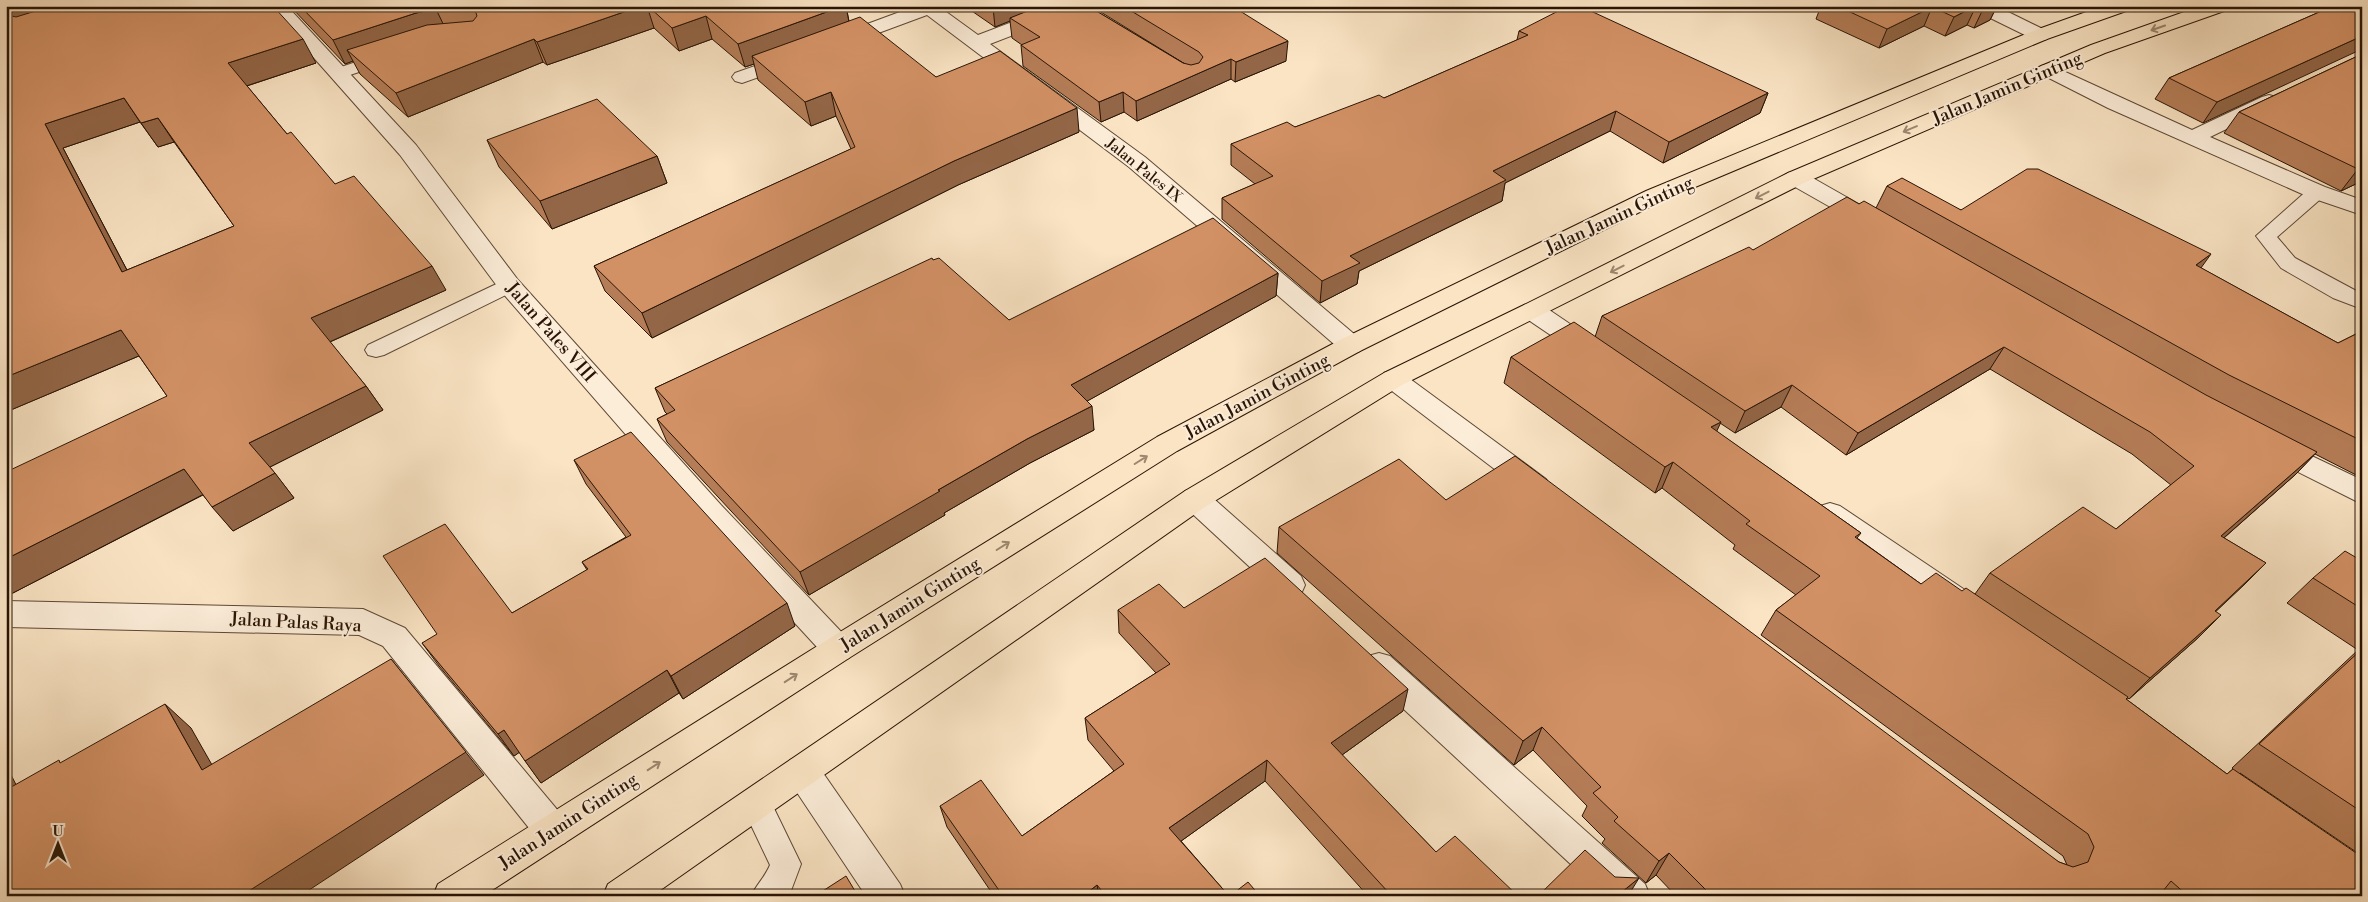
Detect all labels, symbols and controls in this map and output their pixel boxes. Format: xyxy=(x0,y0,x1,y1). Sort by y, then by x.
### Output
one-way arrow xyxy=(2151,24,2166,33)
street label: Jalan Jamin Ginting xyxy=(1928,46,2086,131)
one-way arrow xyxy=(1903,124,1918,134)
street label: Jalan Pales IX xyxy=(1101,133,1186,207)
street label: Jalan Jamin Ginting xyxy=(1541,171,1698,260)
one-way arrow xyxy=(1755,191,1770,200)
one-way arrow xyxy=(1610,264,1625,274)
street label: Jalan Pales VIII xyxy=(500,277,601,387)
street label: Jalan Jamin Ginting xyxy=(1180,348,1334,445)
one-way arrow xyxy=(1134,454,1148,464)
one-way arrow xyxy=(996,540,1010,550)
street label: Jalan Jamin Ginting xyxy=(835,552,985,657)
street label: Jalan Palas Raya xyxy=(229,608,363,637)
one-way arrow xyxy=(784,673,798,683)
one-way arrow xyxy=(647,761,661,771)
street label: Jalan Jamin Ginting xyxy=(494,768,643,875)
north arrow xyxy=(32,820,82,870)
text: U xyxy=(53,823,64,841)

